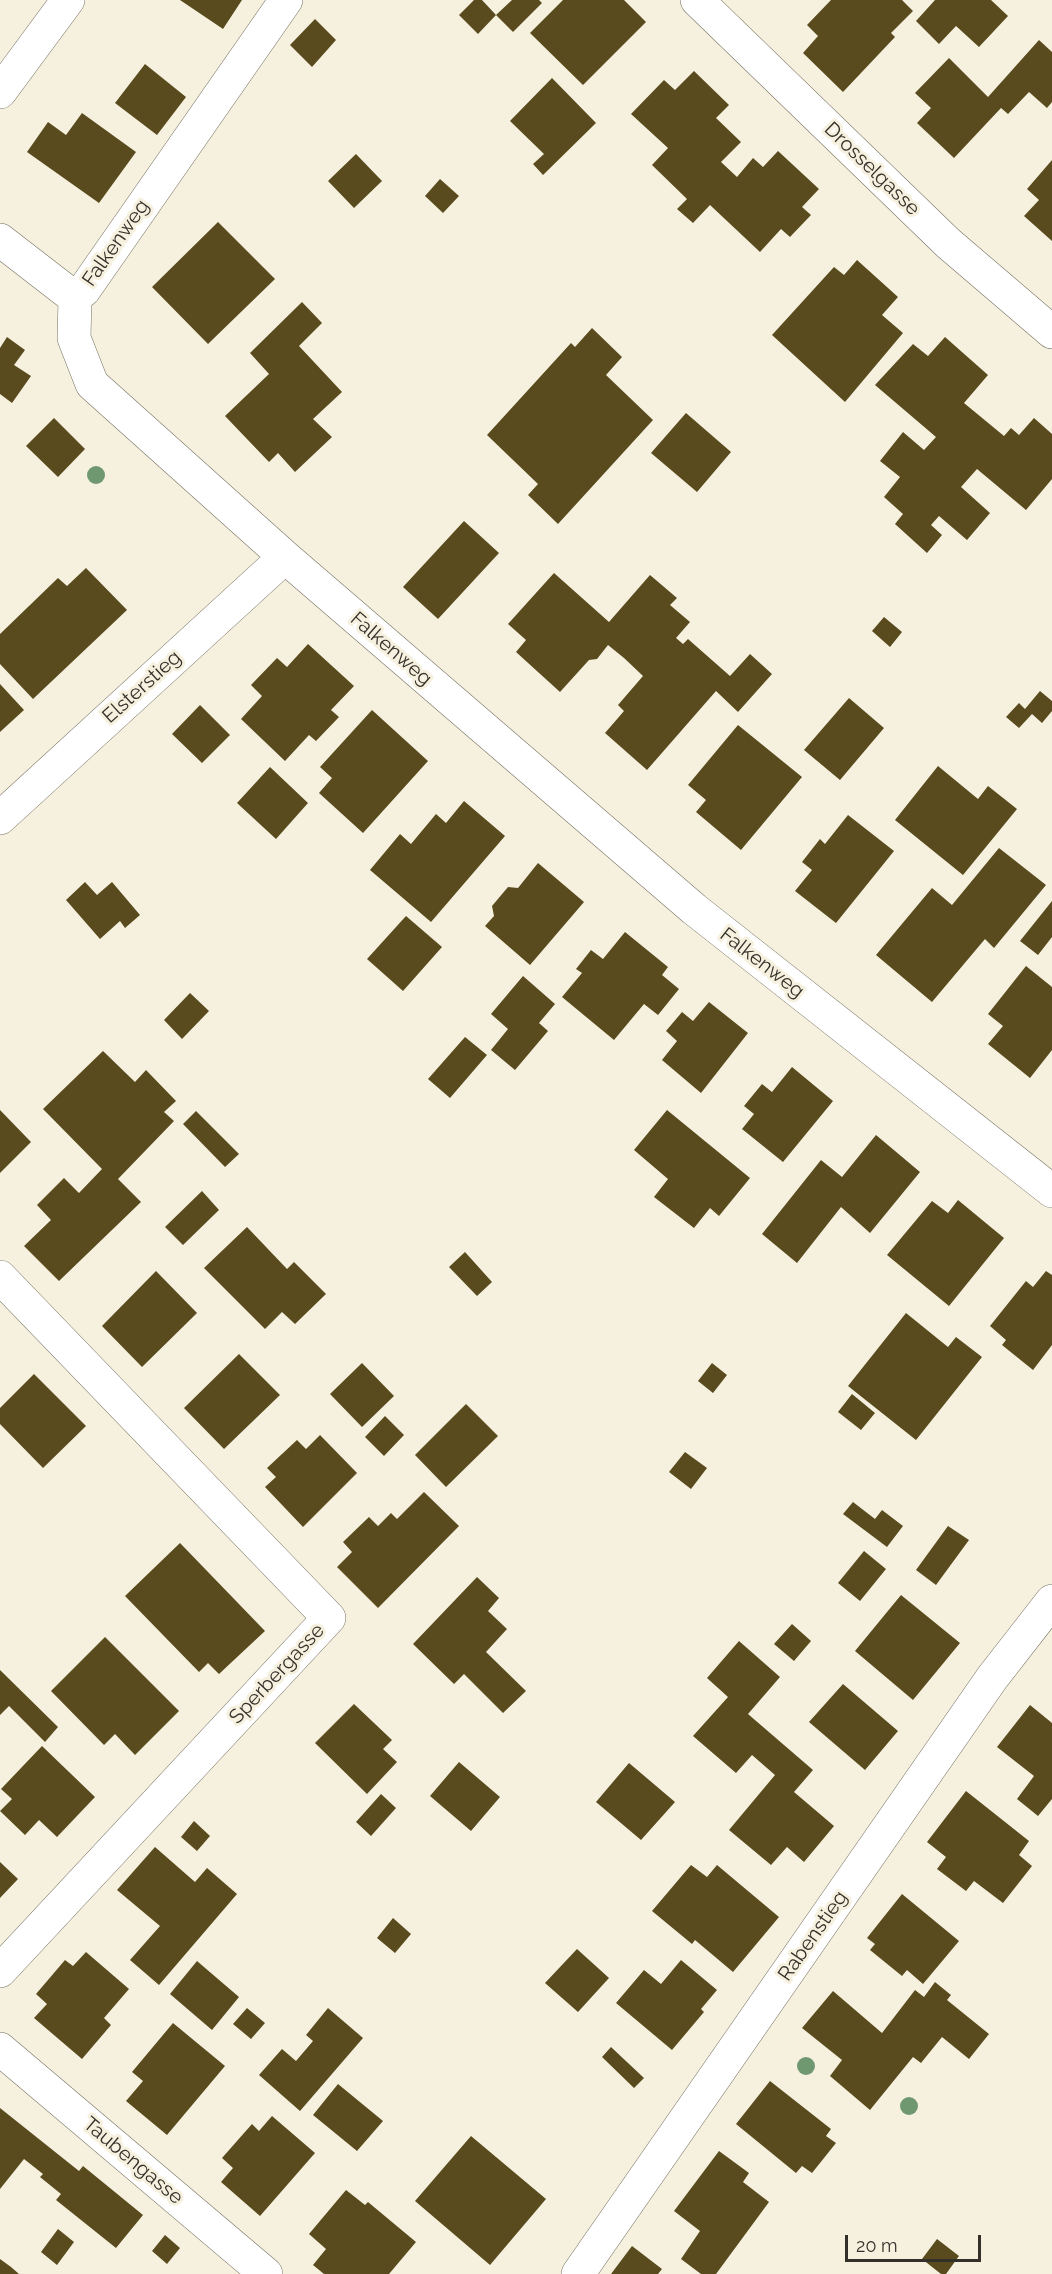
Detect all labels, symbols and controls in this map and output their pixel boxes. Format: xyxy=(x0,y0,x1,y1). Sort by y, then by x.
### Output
street label: Drosselgasse xyxy=(819,117,925,221)
street label: Falkenweg xyxy=(77,195,155,291)
street label: Falkenweg xyxy=(345,607,437,691)
street label: Elsterstieg xyxy=(98,646,186,728)
street label: Falkenweg xyxy=(715,923,809,1003)
street label: Sperbergasse xyxy=(224,1619,330,1729)
street label: Rabenstieg xyxy=(773,1886,853,1986)
street label: Taubengasse xyxy=(78,2112,188,2210)
scale bar xyxy=(848,2223,984,2261)
text: 20 m xyxy=(856,2235,898,2256)

